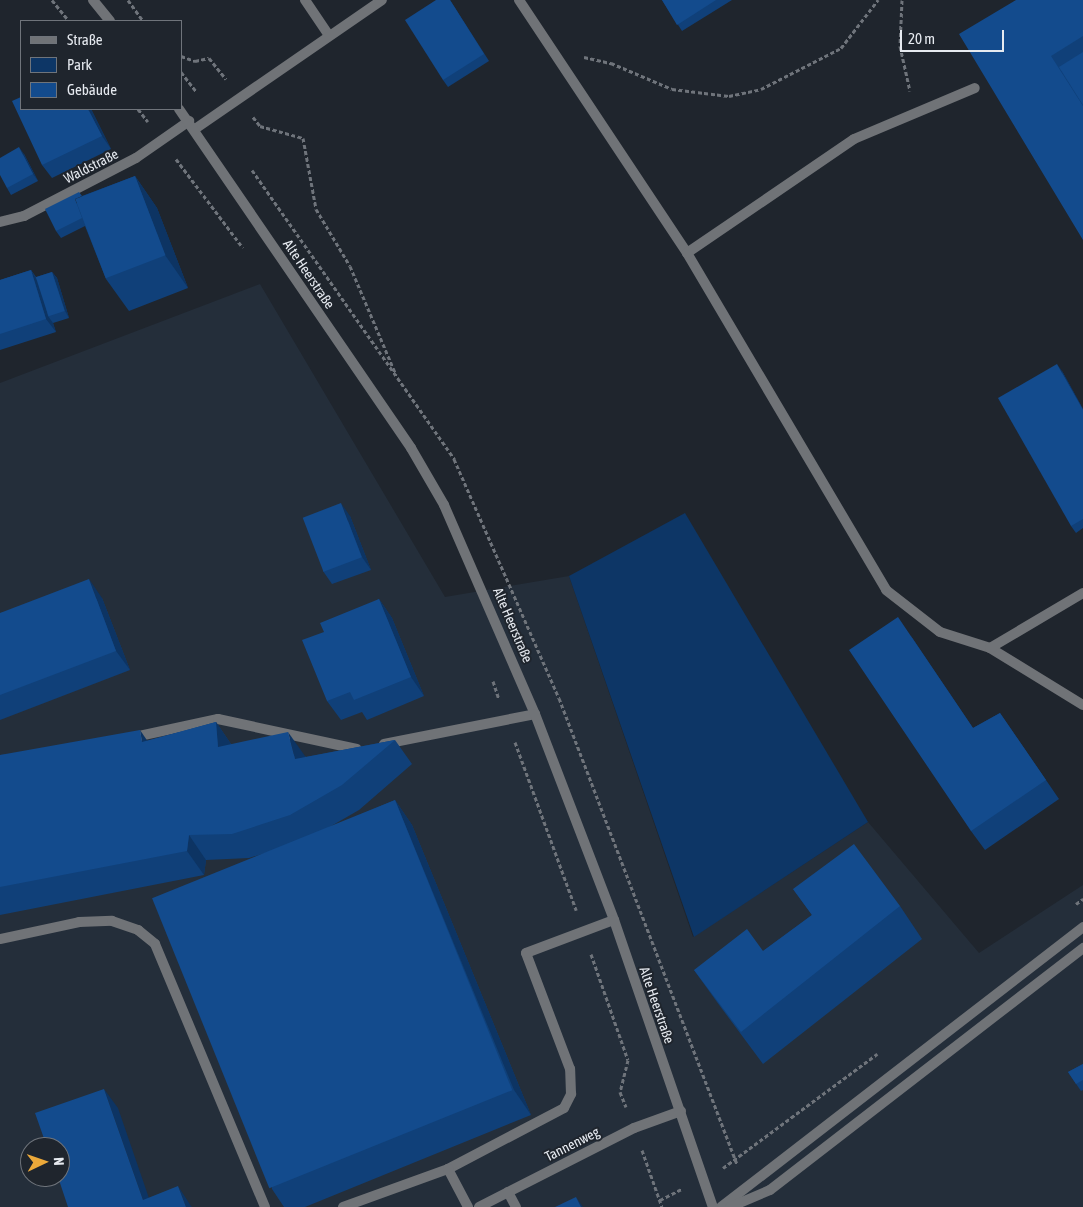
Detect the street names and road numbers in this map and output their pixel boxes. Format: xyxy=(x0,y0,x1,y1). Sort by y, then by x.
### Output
street label: Waldstraße xyxy=(61,145,121,187)
street label: Alte Heerstraße xyxy=(280,236,338,312)
street label: Alte Heerstraße xyxy=(490,585,536,665)
street label: Alte Heerstraße xyxy=(636,964,678,1046)
street label: Tannenweg xyxy=(542,1123,602,1165)

